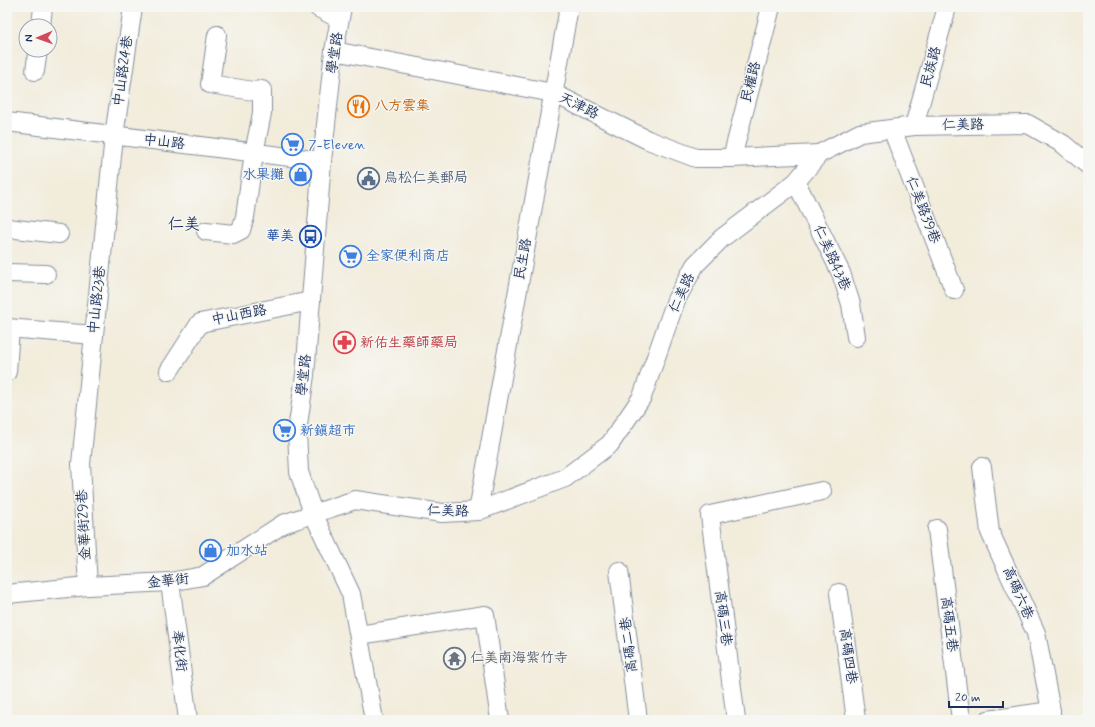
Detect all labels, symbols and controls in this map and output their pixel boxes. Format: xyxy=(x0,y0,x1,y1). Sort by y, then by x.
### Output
north arrow xyxy=(18,18,58,58)
street label: 學堂路 xyxy=(323,31,347,75)
street label: 中山路24巷 xyxy=(109,33,137,108)
text: N xyxy=(22,34,36,42)
street label: 民族路 xyxy=(917,44,945,90)
street label: 民權路 xyxy=(737,59,765,105)
street label: 天津路 xyxy=(556,89,602,123)
restaurant icon: 八方雲集 xyxy=(345,93,371,119)
place label: 八方雲集 xyxy=(374,97,430,115)
street label: 仁美路 xyxy=(942,116,984,134)
street label: 中山路 xyxy=(142,131,186,153)
supermarket icon: 7-Eleven xyxy=(280,132,306,158)
place label: 7-Eleven xyxy=(308,136,366,154)
shop icon: 水果攤 xyxy=(287,162,313,188)
public building icon: 鳥松仁美郵局 xyxy=(355,165,381,191)
place label: 水果攤 xyxy=(242,166,284,184)
place label: 鳥松仁美郵局 xyxy=(384,169,468,187)
street label: 仁美路39巷 xyxy=(902,174,944,247)
district label: 仁美 xyxy=(168,214,200,235)
street label: 仁美路43巷 xyxy=(810,222,855,295)
bus stop icon: 華美 xyxy=(297,223,323,249)
place label: 華美 xyxy=(266,227,294,245)
street label: 民生路 xyxy=(510,237,536,281)
supermarket icon: 全家便利商店 xyxy=(337,243,363,269)
place label: 全家便利商店 xyxy=(366,247,450,265)
street label: 中山路23巷 xyxy=(84,264,110,335)
street label: 仁美路 xyxy=(665,270,699,316)
street label: 中山西路 xyxy=(210,301,268,329)
pharmacy icon: 新佑生藥師藥局 xyxy=(332,330,358,356)
place label: 新佑生藥師藥局 xyxy=(360,334,458,352)
street label: 學堂路 xyxy=(293,353,315,397)
supermarket icon: 新鎮超市 xyxy=(272,418,298,444)
place label: 新鎮超市 xyxy=(300,422,356,440)
street label: 金華街29巷 xyxy=(73,488,95,561)
street label: 仁美路 xyxy=(427,501,469,521)
shop icon: 加水站 xyxy=(198,538,224,564)
place label: 加水站 xyxy=(226,542,268,560)
street label: 高碼六巷 xyxy=(998,564,1038,623)
street label: 金華街 xyxy=(146,570,190,592)
street label: 高碼三巷 xyxy=(711,589,735,648)
street label: 高碼五巷 xyxy=(937,595,961,654)
street label: 高碼二巷 xyxy=(617,615,641,674)
street label: 高碼四巷 xyxy=(835,627,861,686)
street label: 奉化街 xyxy=(168,629,190,673)
temple icon: 仁美南海紫竹寺 xyxy=(442,645,468,671)
place label: 仁美南海紫竹寺 xyxy=(470,649,568,667)
scale bar xyxy=(949,683,1003,709)
text: 20 m xyxy=(955,690,981,706)

